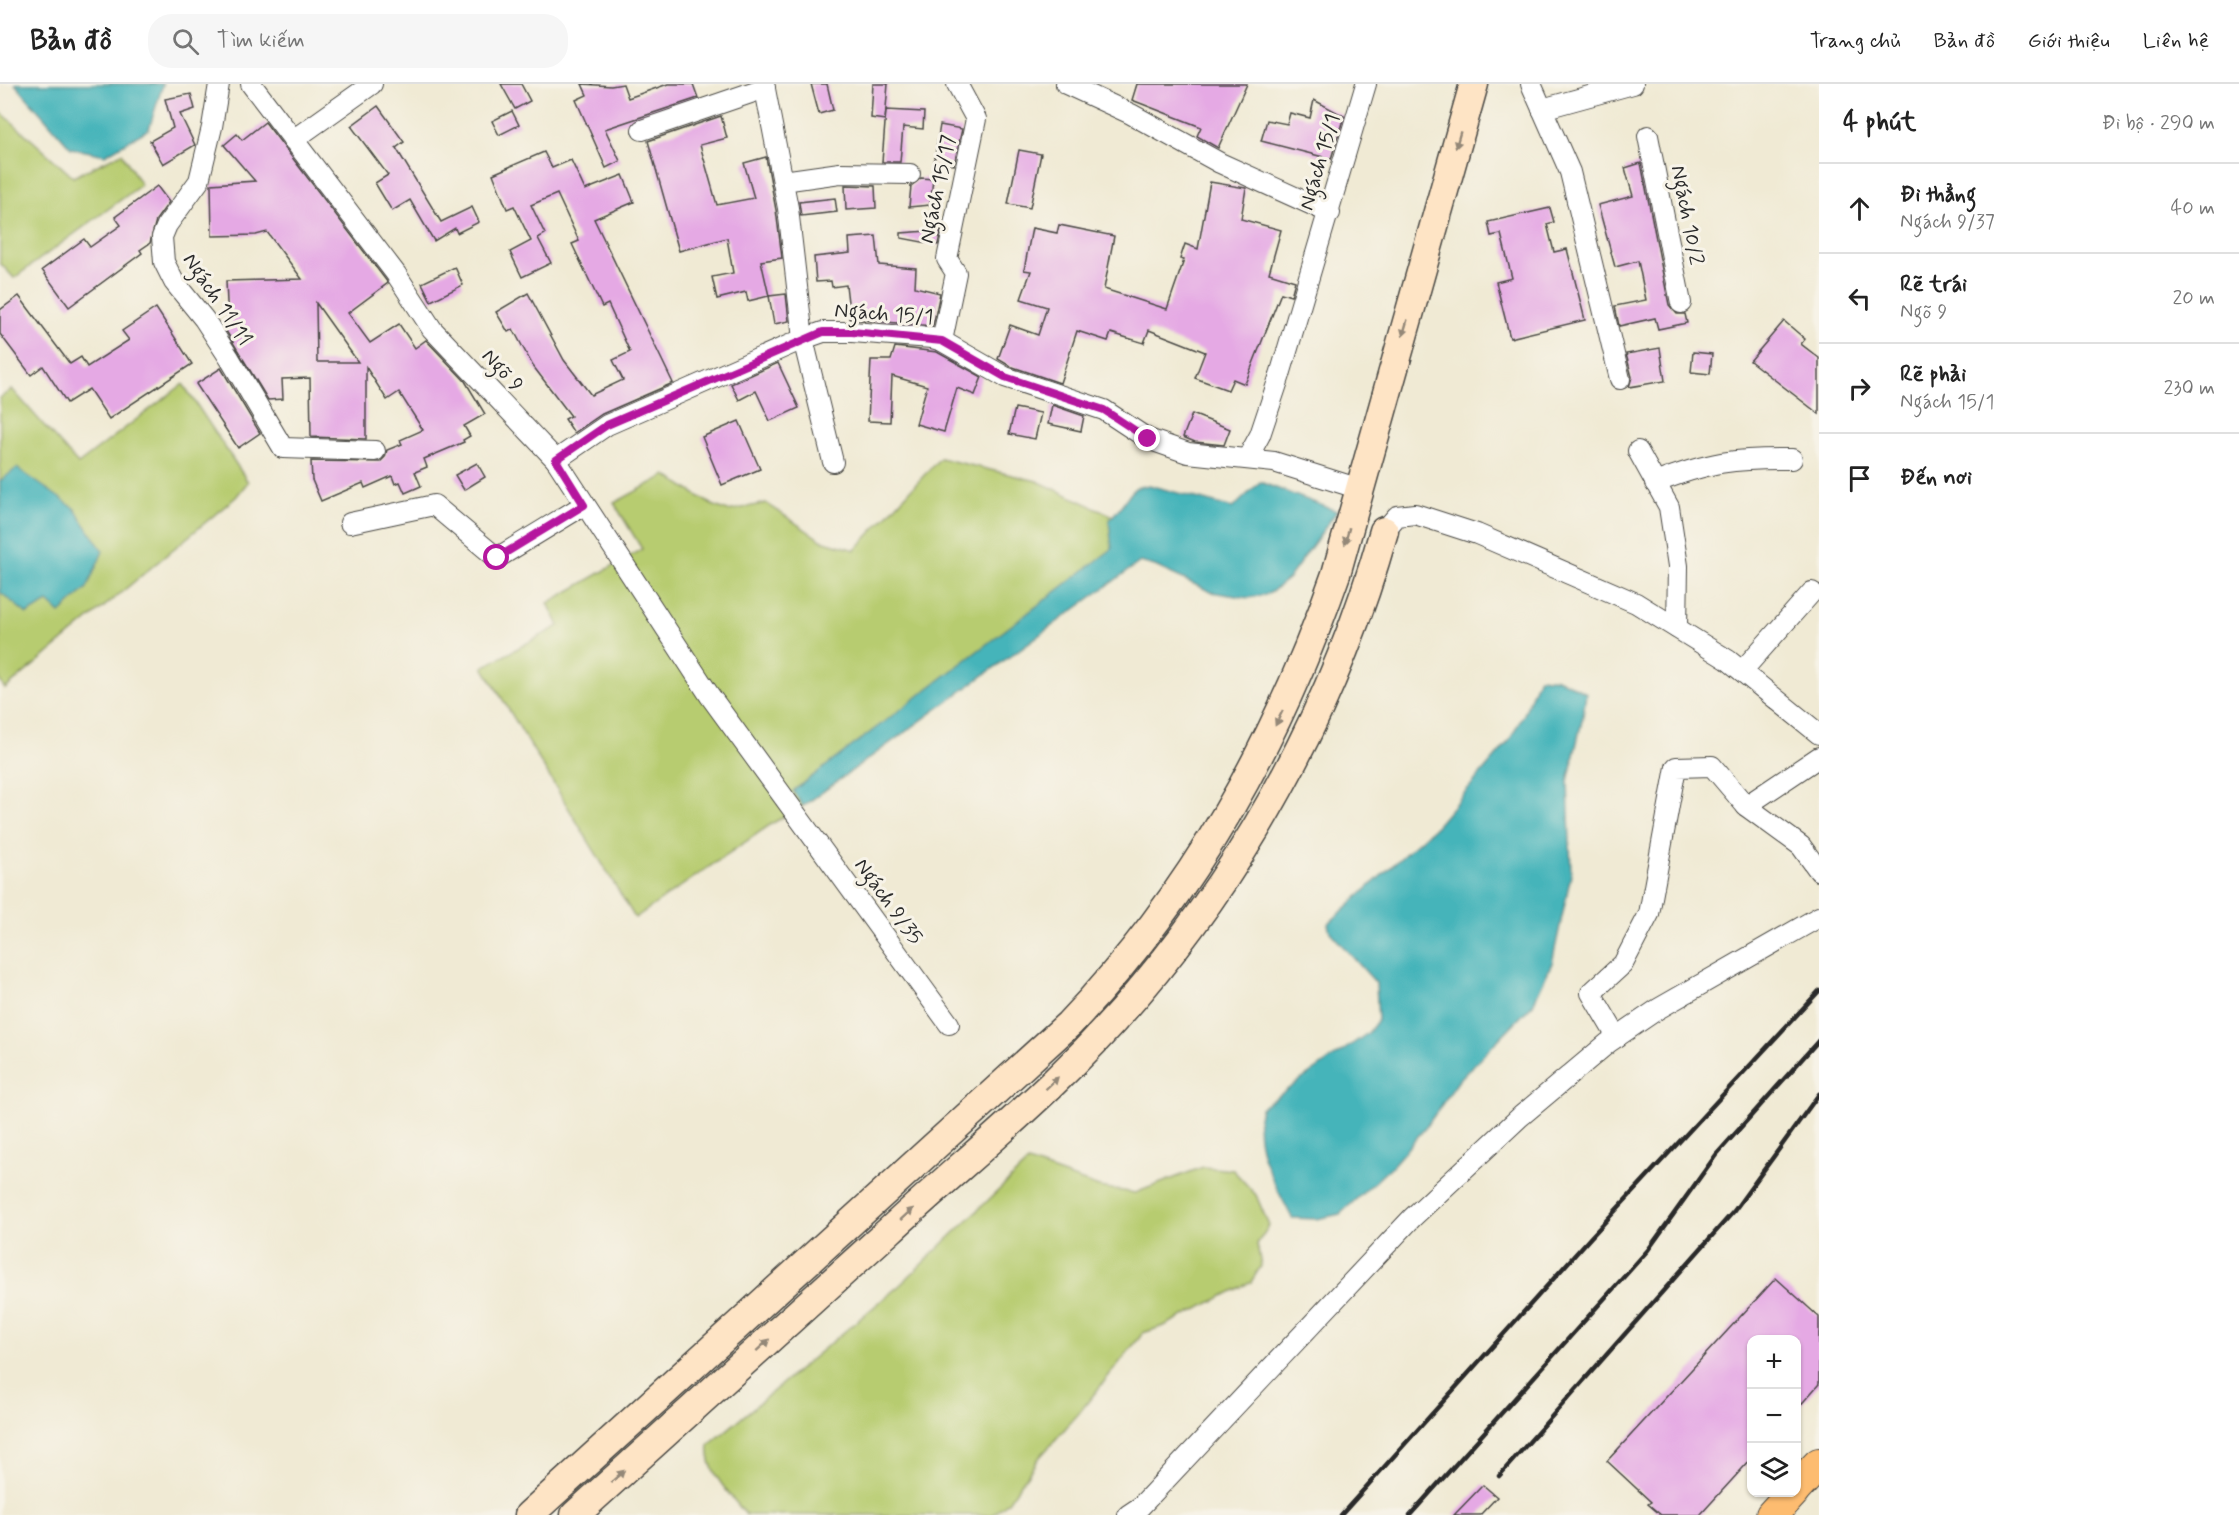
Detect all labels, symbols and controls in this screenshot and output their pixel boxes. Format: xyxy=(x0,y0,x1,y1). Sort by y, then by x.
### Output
search box xyxy=(148,14,568,68)
text: Bản đồ xyxy=(30,23,112,60)
icon: search xyxy=(169,25,202,58)
text: Tìm kiếm xyxy=(217,27,305,55)
text: Trang chủ xyxy=(1810,27,1901,55)
text: Bản đồ xyxy=(1934,27,1995,55)
text: Giới thiệu xyxy=(2028,27,2110,55)
text: Liên hệ xyxy=(2143,27,2209,55)
text: 4 phút xyxy=(1843,106,1916,140)
text: Đi bộ · 290 m xyxy=(2102,110,2215,137)
street label: Ngách 15/1 xyxy=(1293,111,1349,214)
one-way arrow xyxy=(1453,131,1462,149)
street label: Ngách 15/17 xyxy=(913,133,965,246)
street label: Ngách 10/2 xyxy=(1662,163,1710,268)
text: Đi thẳng xyxy=(1900,181,1976,209)
icon: ahead xyxy=(1843,192,1876,225)
text: 40 m xyxy=(2171,195,2215,222)
text: Ngách 9/37 xyxy=(1900,209,1995,236)
street label: Ngách 11/11 xyxy=(174,248,258,352)
text: Rẽ trái xyxy=(1900,271,1967,299)
icon: left xyxy=(1843,282,1876,315)
text: 20 m xyxy=(2172,285,2215,312)
street label: Ngách 15/1 xyxy=(833,297,934,333)
text: Ngõ 9 xyxy=(1900,299,1947,326)
one-way arrow xyxy=(1400,319,1409,337)
street label: Ngõ 9 xyxy=(474,343,529,400)
text: Rẽ phải xyxy=(1900,361,1966,389)
icon: right xyxy=(1843,372,1876,405)
text: 230 m xyxy=(2163,375,2215,402)
text: Ngách 15/1 xyxy=(1900,389,1994,416)
route end xyxy=(1134,425,1160,451)
icon: arrive xyxy=(1843,462,1876,495)
text: Đến nơi xyxy=(1900,464,1972,492)
one-way arrow xyxy=(1342,527,1351,545)
route start xyxy=(483,544,509,570)
one-way arrow xyxy=(1274,710,1283,727)
street label: Ngách 9/35 xyxy=(846,853,929,952)
one-way arrow xyxy=(1045,1076,1060,1090)
one-way arrow xyxy=(899,1208,914,1221)
map controls xyxy=(1747,1335,1801,1497)
button: + xyxy=(1747,1335,1801,1389)
one-way arrow xyxy=(755,1339,770,1352)
button: − xyxy=(1747,1389,1801,1443)
button: layers xyxy=(1747,1443,1801,1497)
one-way arrow xyxy=(611,1469,626,1483)

